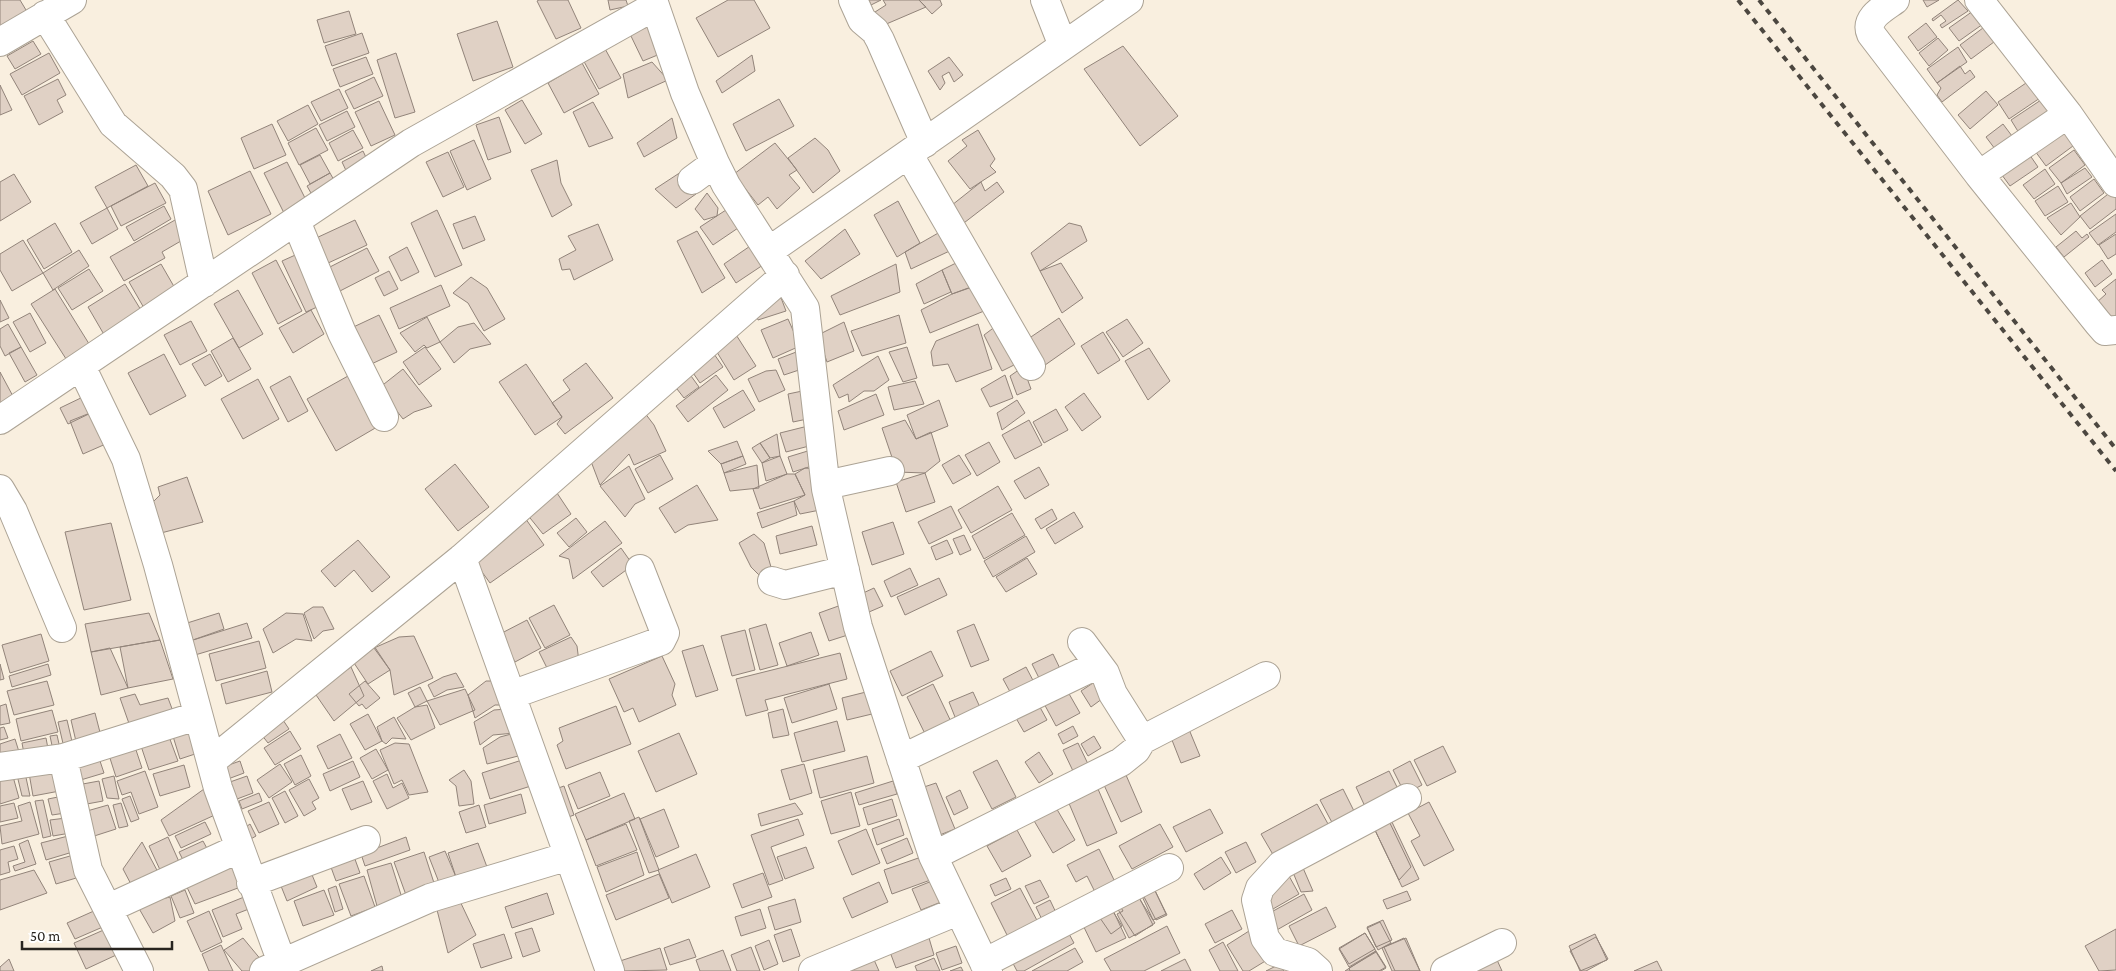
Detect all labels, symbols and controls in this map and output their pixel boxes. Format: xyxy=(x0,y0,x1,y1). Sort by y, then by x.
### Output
scale bar xyxy=(22,918,172,950)
text: 50 m xyxy=(30,928,60,944)

